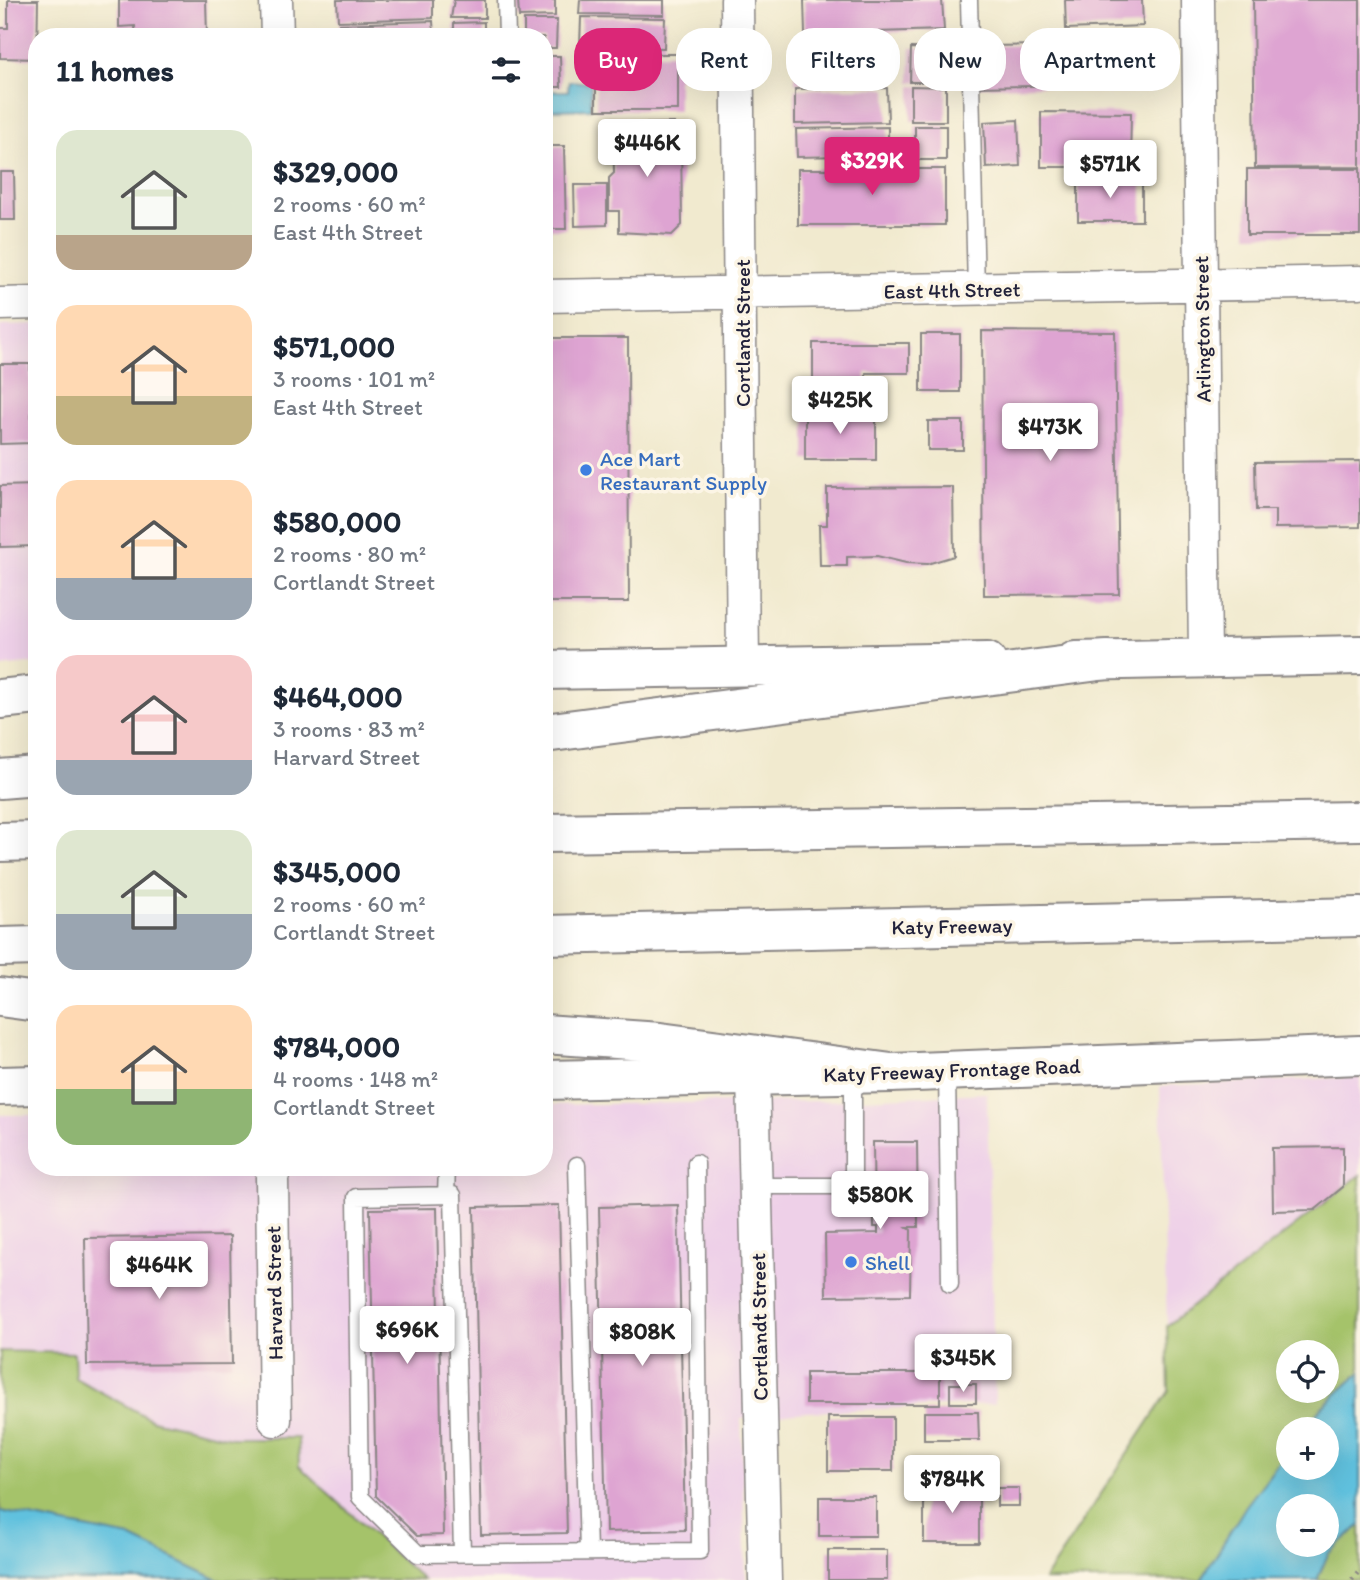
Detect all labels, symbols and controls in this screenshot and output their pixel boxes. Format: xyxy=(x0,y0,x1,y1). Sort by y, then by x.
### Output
chip: Buy xyxy=(574,28,662,91)
chip: Rent xyxy=(676,28,772,91)
chip: Filters xyxy=(786,28,900,91)
chip: New xyxy=(914,28,1006,91)
chip: Apartment xyxy=(1020,28,1180,91)
icon: filters xyxy=(487,51,525,89)
text: 11 homes xyxy=(56,52,174,89)
pin: $446K xyxy=(598,120,696,179)
text: $446K xyxy=(614,128,680,156)
pin: $329K xyxy=(823,138,921,197)
pin: $571K xyxy=(1061,140,1159,200)
text: $329K xyxy=(840,146,904,174)
text: $571K xyxy=(1080,149,1140,177)
text: $329,000 xyxy=(273,153,399,190)
icon: home xyxy=(112,158,196,242)
text: 2 rooms · 60 m² xyxy=(273,190,426,218)
text: East 4th Street xyxy=(273,218,423,246)
street label: Arlington Street xyxy=(1188,255,1216,403)
street label: Cortlandt Street xyxy=(730,259,755,407)
street label: East 4th Street xyxy=(883,276,1021,304)
text: $571,000 xyxy=(273,328,395,365)
icon: home xyxy=(112,333,196,417)
text: 3 rooms · 101 m² xyxy=(273,365,435,393)
pin: $425K xyxy=(791,376,889,436)
text: $425K xyxy=(808,385,872,413)
text: East 4th Street xyxy=(273,393,423,421)
pin: $473K xyxy=(1001,404,1099,463)
text: $473K xyxy=(1018,412,1082,440)
place label: Ace Mart Restaurant Supply xyxy=(600,446,767,495)
marker: Ace Mart Restaurant Supply xyxy=(578,462,594,478)
text: $580,000 xyxy=(273,503,401,540)
icon: home xyxy=(112,508,196,592)
text: 2 rooms · 80 m² xyxy=(273,540,426,568)
text: Cortlandt Street xyxy=(273,568,435,596)
text: $464,000 xyxy=(273,678,403,715)
icon: home xyxy=(112,683,196,767)
text: 3 rooms · 83 m² xyxy=(273,715,425,743)
text: Harvard Street xyxy=(273,743,420,771)
text: $345,000 xyxy=(273,853,401,890)
icon: home xyxy=(112,858,196,942)
text: 2 rooms · 60 m² xyxy=(273,890,426,918)
street label: Katy Freeway xyxy=(891,912,1013,940)
text: Cortlandt Street xyxy=(273,918,435,946)
text: $784,000 xyxy=(273,1028,400,1065)
icon: home xyxy=(112,1033,196,1117)
street label: Katy Freeway Frontage Road xyxy=(823,1053,1082,1087)
text: 4 rooms · 148 m² xyxy=(273,1065,438,1093)
text: Cortlandt Street xyxy=(273,1093,435,1121)
pin: $580K xyxy=(831,1172,929,1231)
text: $580K xyxy=(847,1180,913,1208)
street label: Harvard Street xyxy=(260,1225,288,1360)
pin: $464K xyxy=(110,1242,208,1301)
text: $464K xyxy=(126,1250,192,1278)
place label: Shell xyxy=(865,1250,910,1275)
street label: Cortlandt Street xyxy=(745,1253,773,1401)
marker: Shell xyxy=(843,1254,859,1270)
pin: $696K xyxy=(358,1306,456,1366)
pin: $808K xyxy=(593,1308,691,1368)
text: $696K xyxy=(376,1315,438,1343)
text: $808K xyxy=(609,1317,675,1345)
pin: $345K xyxy=(914,1334,1012,1394)
map controls xyxy=(1276,1340,1339,1557)
button: locate xyxy=(1276,1340,1339,1403)
text: $345K xyxy=(931,1343,995,1371)
button: + xyxy=(1276,1417,1339,1480)
pin: $784K xyxy=(903,1456,1001,1515)
text: $784K xyxy=(920,1464,984,1492)
button: − xyxy=(1276,1494,1339,1557)

